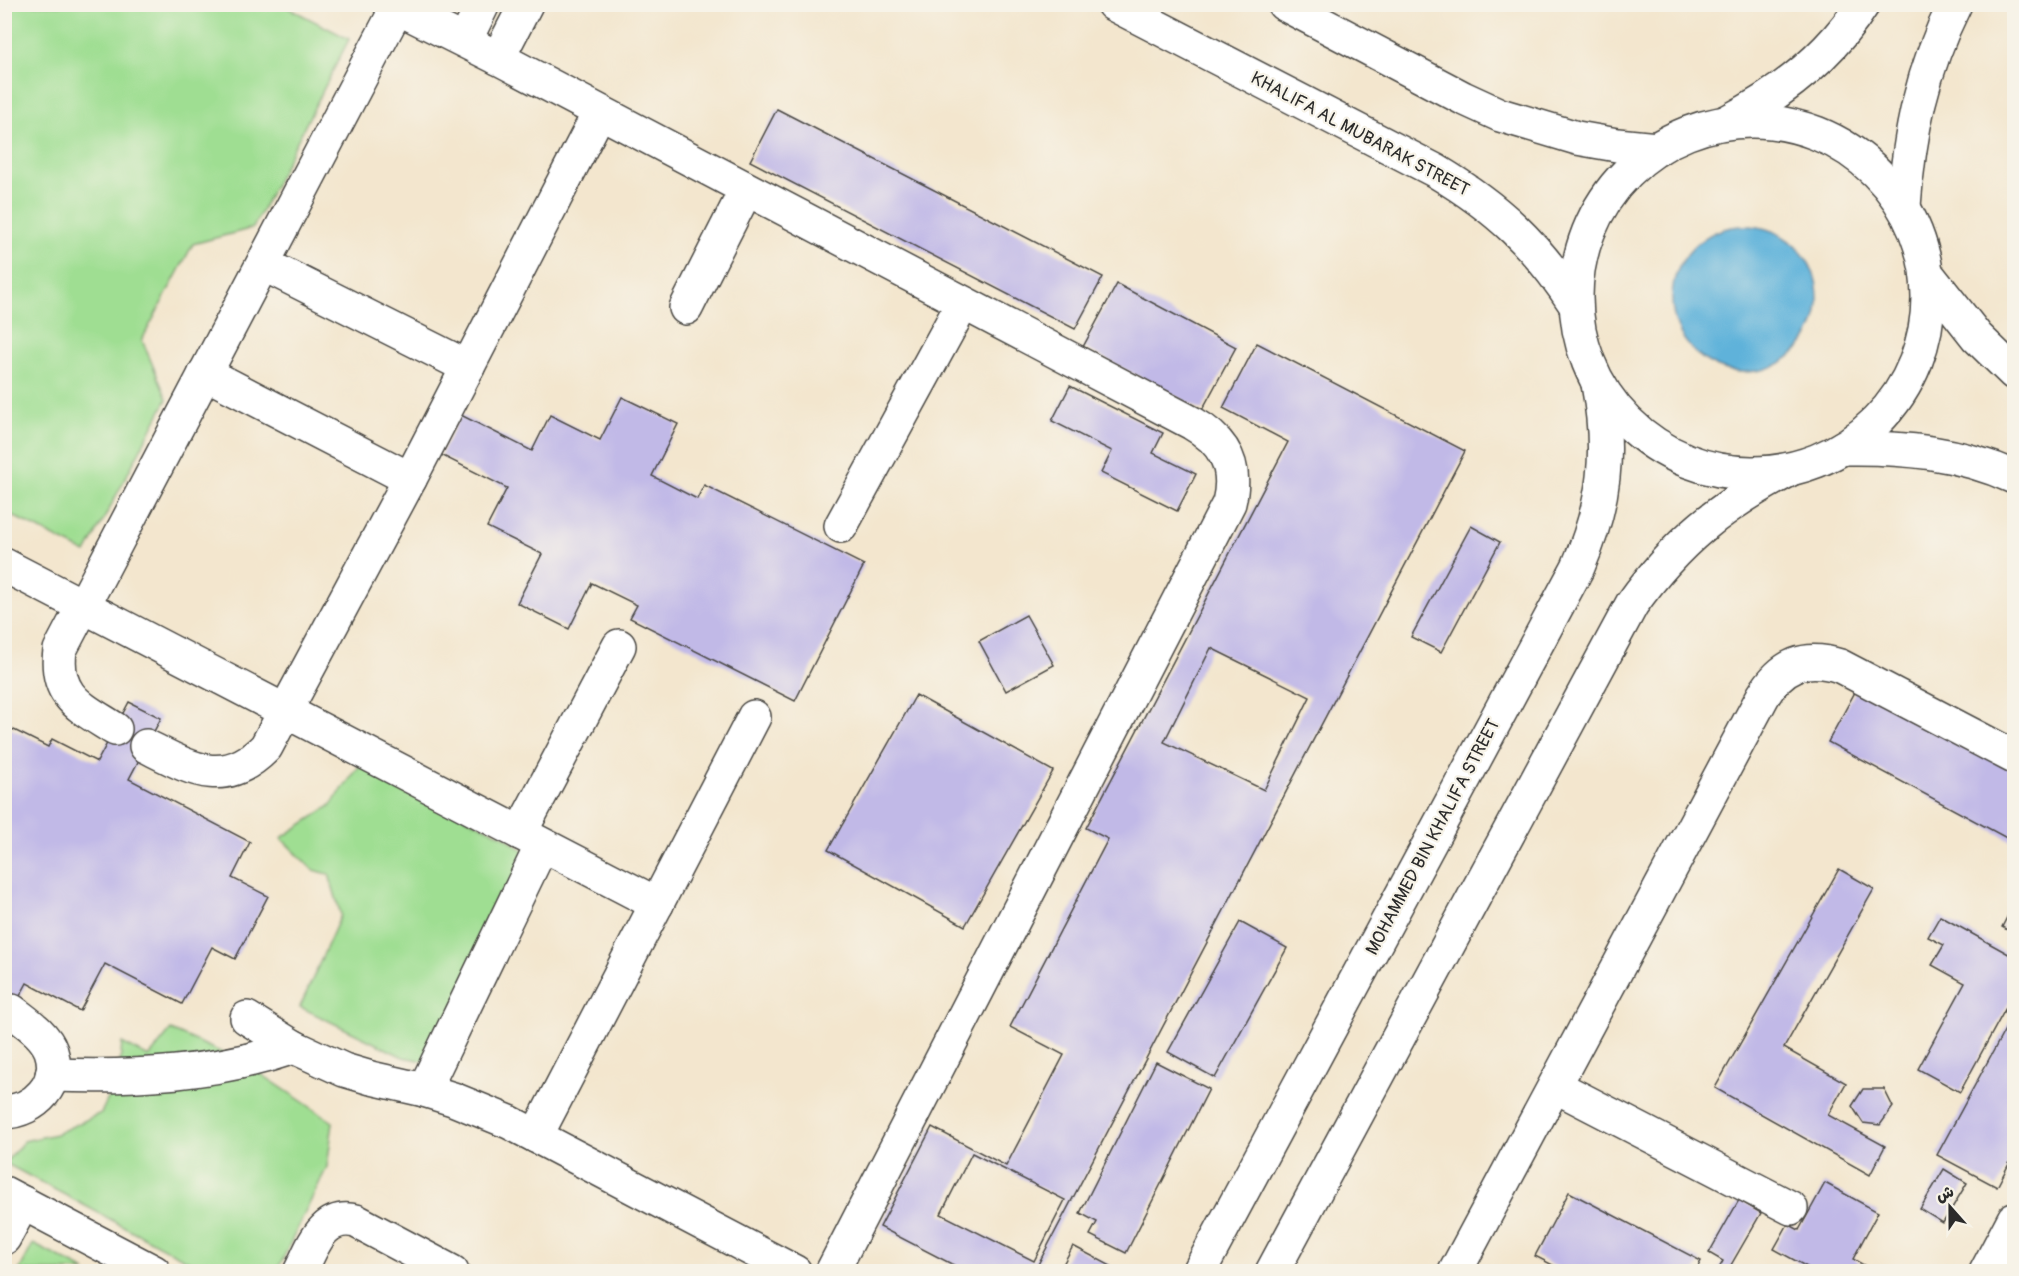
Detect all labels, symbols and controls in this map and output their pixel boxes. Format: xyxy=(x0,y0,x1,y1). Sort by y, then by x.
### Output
street label: KHALIFA AL MUBARAK STREET xyxy=(1247,66,1473,202)
street label: MOHAMMED BIN KHALIFA STREET xyxy=(1361,715,1505,959)
north arrow xyxy=(1920,1177,1980,1237)
text: ش xyxy=(1933,1181,1957,1206)

